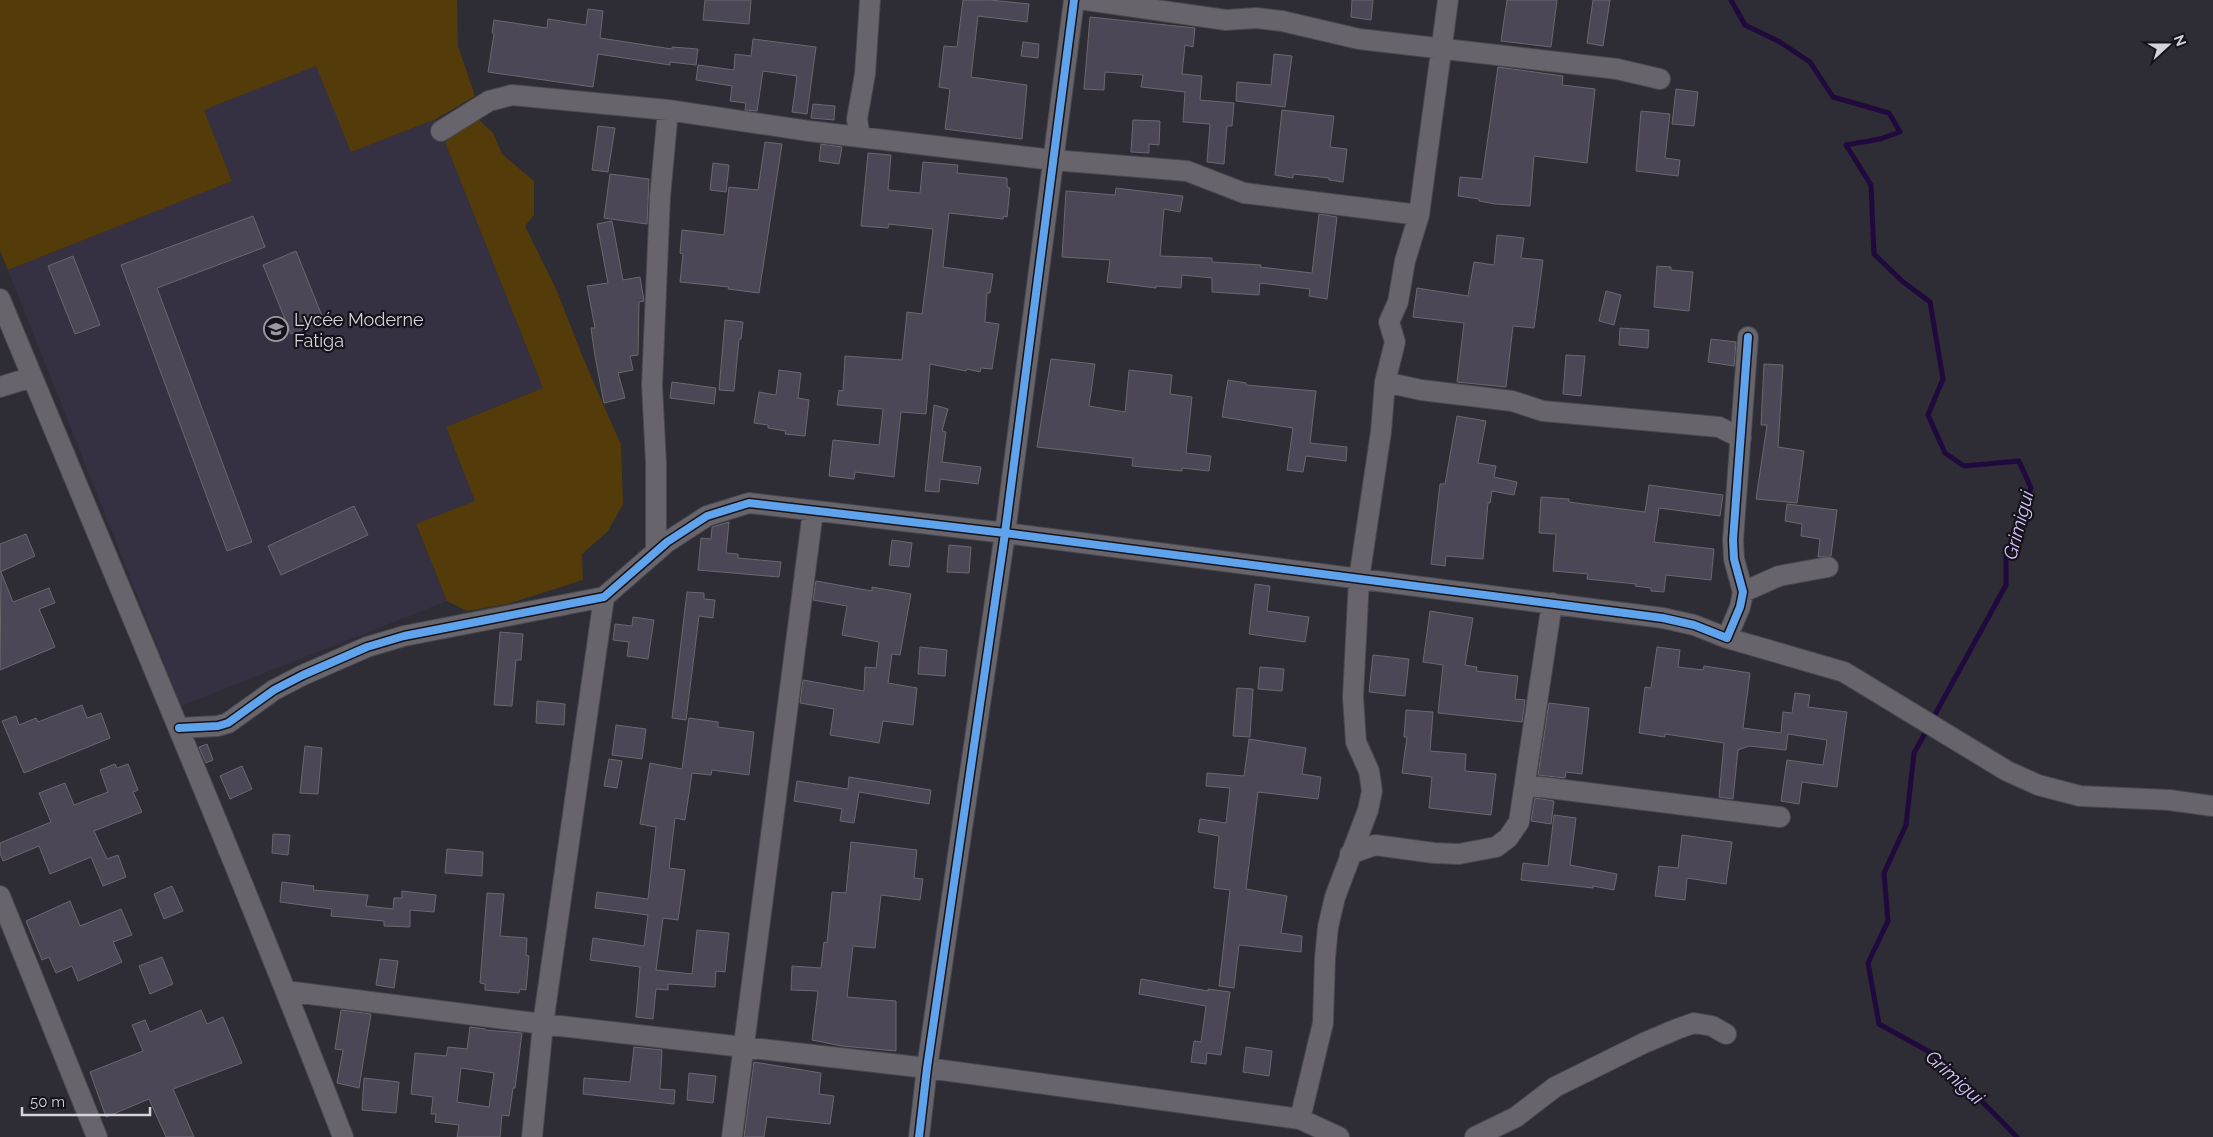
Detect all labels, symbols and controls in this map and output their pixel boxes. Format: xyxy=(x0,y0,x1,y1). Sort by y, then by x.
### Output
north arrow xyxy=(2143,20,2193,70)
text: N xyxy=(2171,32,2190,48)
place label: Lycée Moderne Fatiga xyxy=(294,309,424,351)
school or university icon: Lycée Moderne Fatiga xyxy=(263,316,289,342)
water label: Grimigui xyxy=(1998,487,2038,562)
water label: Grimigui xyxy=(1921,1045,1989,1109)
scale bar xyxy=(22,1084,150,1116)
text: 50 m xyxy=(30,1093,65,1111)

